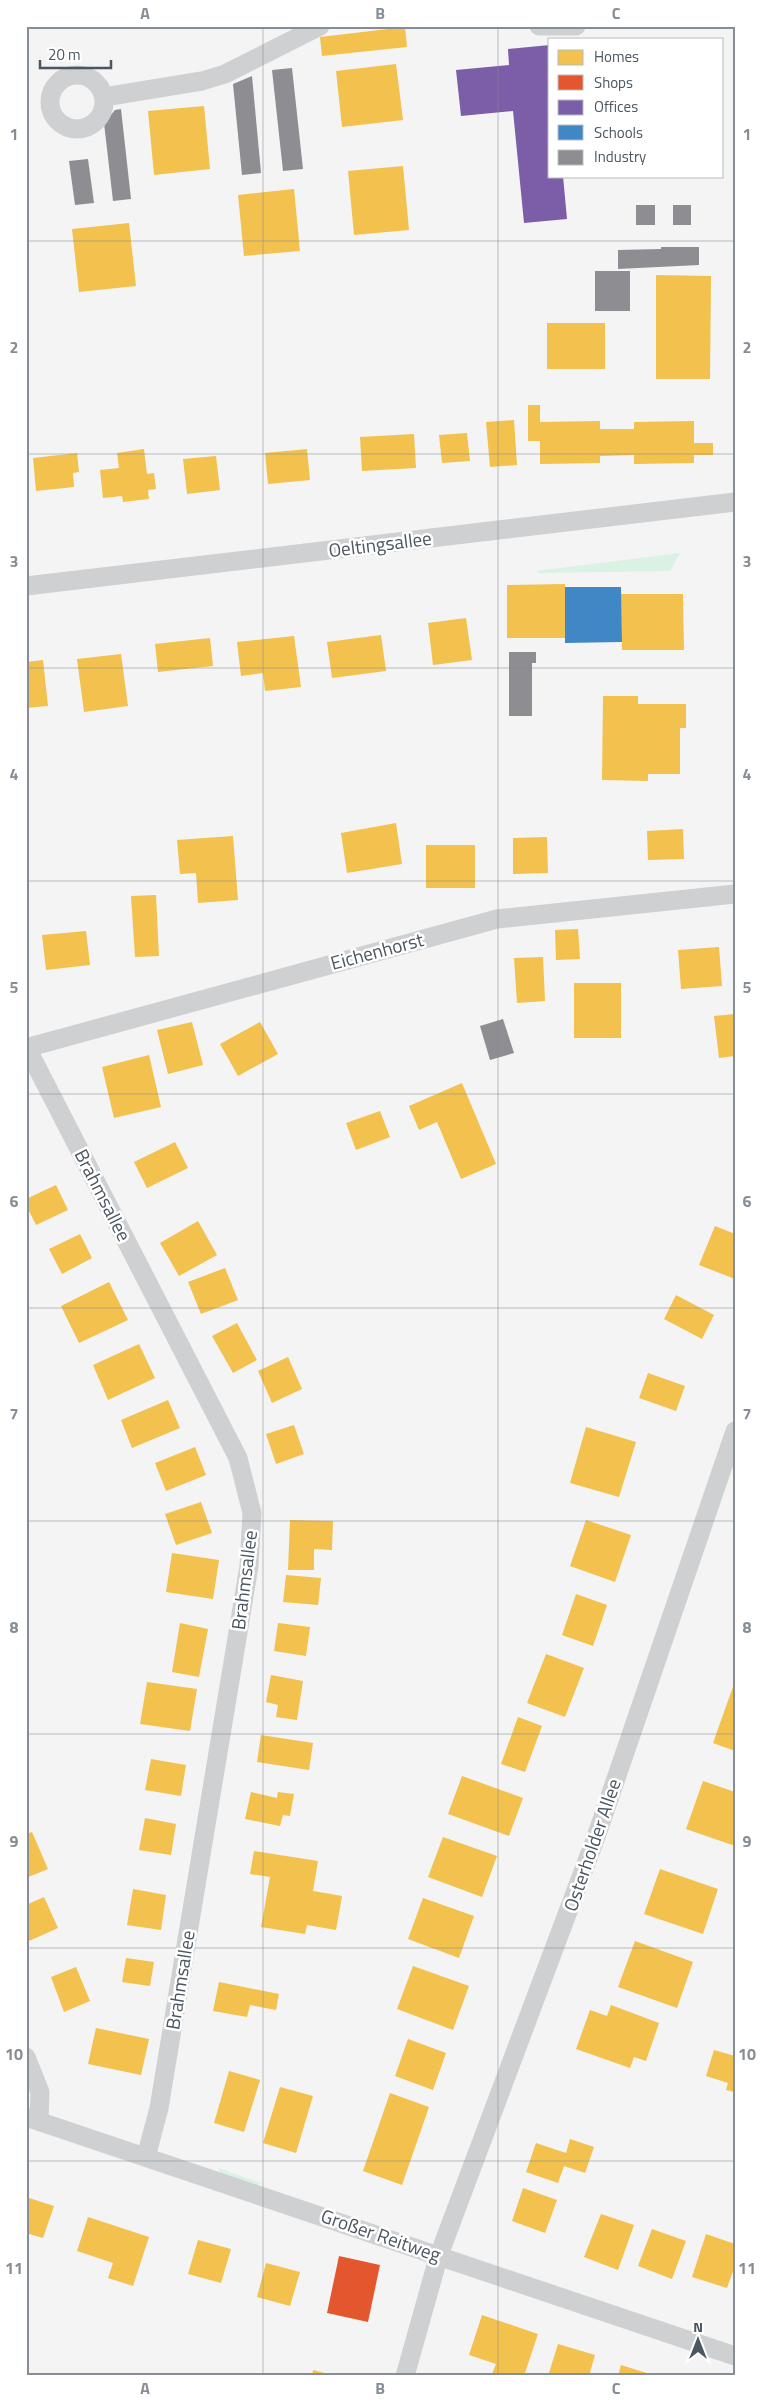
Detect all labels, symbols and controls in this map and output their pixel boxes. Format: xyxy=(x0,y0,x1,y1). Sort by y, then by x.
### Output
text: A xyxy=(140,1,150,25)
text: B xyxy=(375,1,385,25)
text: C xyxy=(612,1,621,25)
scale bar xyxy=(40,38,111,70)
legend xyxy=(548,38,724,178)
text: 20 m xyxy=(48,43,81,66)
text: Homes xyxy=(594,45,639,68)
text: Shops xyxy=(594,71,633,94)
text: Offices xyxy=(594,95,638,118)
text: Schools xyxy=(594,121,643,144)
text: 1 xyxy=(10,122,18,146)
text: 1 xyxy=(743,122,751,146)
text: Industry xyxy=(594,145,646,168)
text: 2 xyxy=(10,335,18,359)
text: 2 xyxy=(743,335,751,359)
street label: Oeltingsallee xyxy=(327,523,433,564)
text: 3 xyxy=(10,549,18,573)
text: 3 xyxy=(743,549,751,573)
text: 4 xyxy=(10,762,19,786)
text: 4 xyxy=(743,762,752,786)
street label: Eichenhorst xyxy=(327,924,427,977)
text: 5 xyxy=(10,975,19,999)
text: 5 xyxy=(743,975,752,999)
street label: Brahmsallee xyxy=(68,1144,139,1246)
text: 6 xyxy=(10,1189,19,1213)
text: 6 xyxy=(743,1189,752,1213)
text: 7 xyxy=(10,1402,18,1426)
text: 7 xyxy=(743,1402,751,1426)
street label: Brahmsallee xyxy=(223,1528,264,1631)
text: 8 xyxy=(10,1615,19,1639)
text: 8 xyxy=(743,1615,752,1639)
street label: Osterholder Allee xyxy=(555,1775,628,1915)
text: 9 xyxy=(10,1829,19,1853)
text: 9 xyxy=(743,1829,752,1853)
street label: Brahmsallee xyxy=(157,1928,202,2032)
text: 10 xyxy=(5,2042,23,2066)
text: 10 xyxy=(738,2042,756,2066)
street label: Großer Reitweg xyxy=(317,2200,445,2269)
text: 11 xyxy=(5,2256,23,2280)
text: 11 xyxy=(738,2256,756,2280)
north arrow xyxy=(674,2314,724,2364)
text: N xyxy=(693,2316,703,2337)
text: A xyxy=(140,2376,150,2400)
text: B xyxy=(375,2376,385,2400)
text: C xyxy=(612,2376,621,2400)

